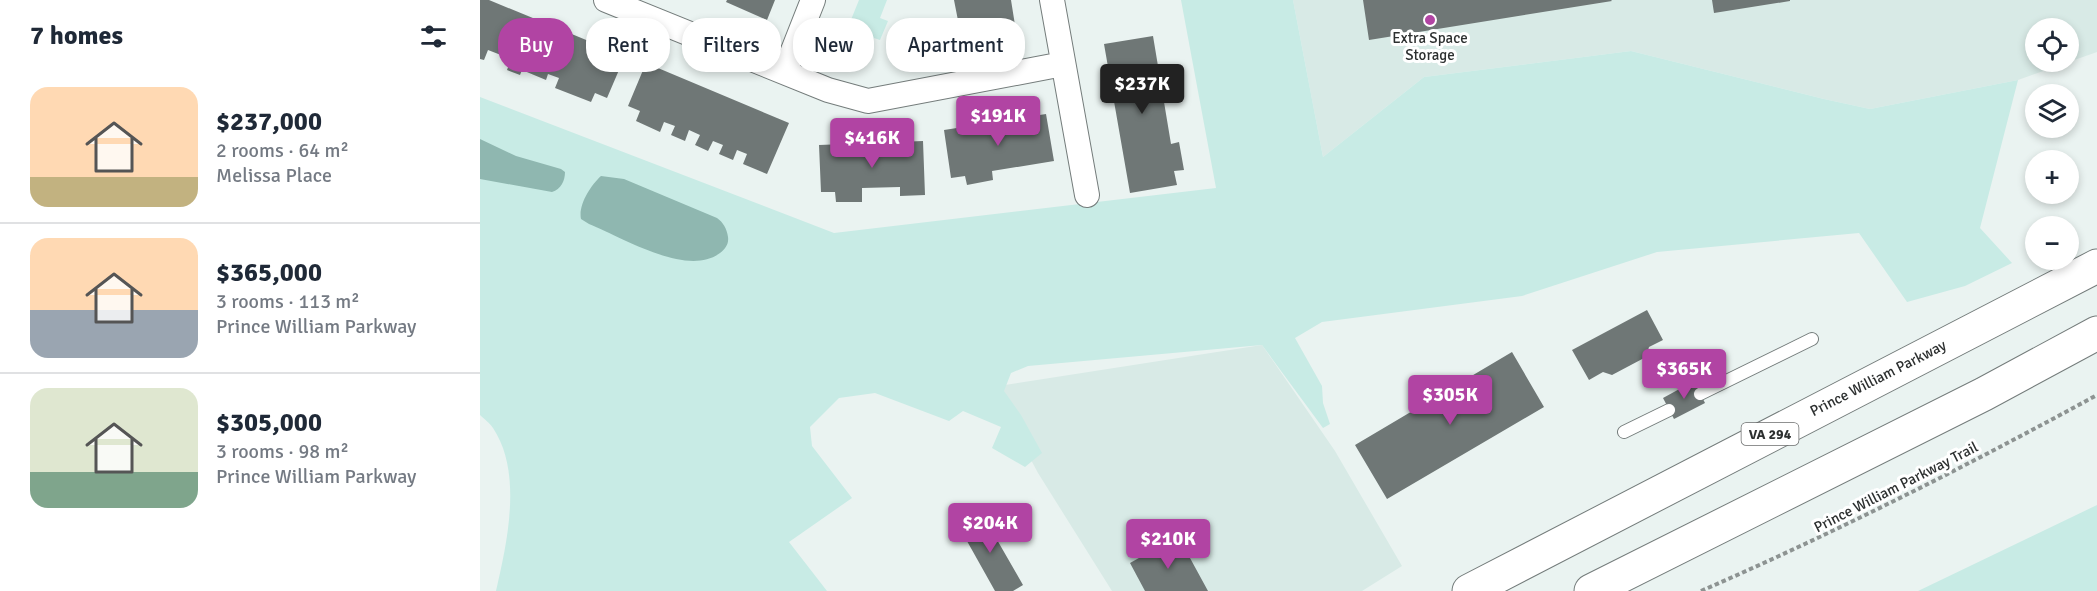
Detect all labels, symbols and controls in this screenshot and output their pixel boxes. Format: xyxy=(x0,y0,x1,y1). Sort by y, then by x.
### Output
marker: Extra Space Storage xyxy=(1423,13,1437,27)
chip: Buy xyxy=(498,18,574,72)
chip: Rent xyxy=(586,18,670,72)
chip: Filters xyxy=(682,18,781,72)
chip: New xyxy=(793,18,874,72)
chip: Apartment xyxy=(886,18,1025,72)
map controls xyxy=(2025,18,2079,270)
button: locate xyxy=(2025,18,2079,72)
text: 7 homes xyxy=(30,20,123,52)
icon: filters xyxy=(417,20,450,53)
place label: Extra Space Storage xyxy=(1392,29,1468,64)
pin: $237K xyxy=(1100,64,1184,115)
text: $237K xyxy=(1114,71,1170,96)
button: layers xyxy=(2025,84,2079,138)
pin: $191K xyxy=(956,96,1040,147)
text: $191K xyxy=(970,103,1026,128)
text: $237,000 xyxy=(216,106,322,138)
icon: home xyxy=(78,111,150,183)
pin: $416K xyxy=(830,118,914,169)
text: $416K xyxy=(844,125,900,150)
text: 2 rooms · 64 m² xyxy=(216,138,349,163)
button: + xyxy=(2025,150,2079,204)
text: Melissa Place xyxy=(216,163,332,188)
button: − xyxy=(2025,216,2079,270)
text: $365,000 xyxy=(216,257,322,289)
icon: home xyxy=(78,262,150,334)
text: 3 rooms · 113 m² xyxy=(216,289,360,314)
text: Prince William Parkway xyxy=(216,314,416,339)
street label: Prince William Parkway xyxy=(1807,336,1949,420)
pin: $365K xyxy=(1642,349,1726,400)
text: $365K xyxy=(1656,356,1712,381)
pin: $305K xyxy=(1408,375,1492,426)
text: $305K xyxy=(1422,382,1478,407)
text: $305,000 xyxy=(216,407,322,439)
icon: home xyxy=(78,412,150,484)
road number: VA 294 xyxy=(1742,423,1798,445)
street label: Prince William Parkway Trail xyxy=(1811,438,1981,536)
text: 3 rooms · 98 m² xyxy=(216,439,349,464)
text: Prince William Parkway xyxy=(216,464,416,489)
pin: $204K xyxy=(948,503,1032,554)
text: $204K xyxy=(962,510,1018,535)
pin: $210K xyxy=(1126,519,1210,570)
text: $210K xyxy=(1140,526,1196,551)

